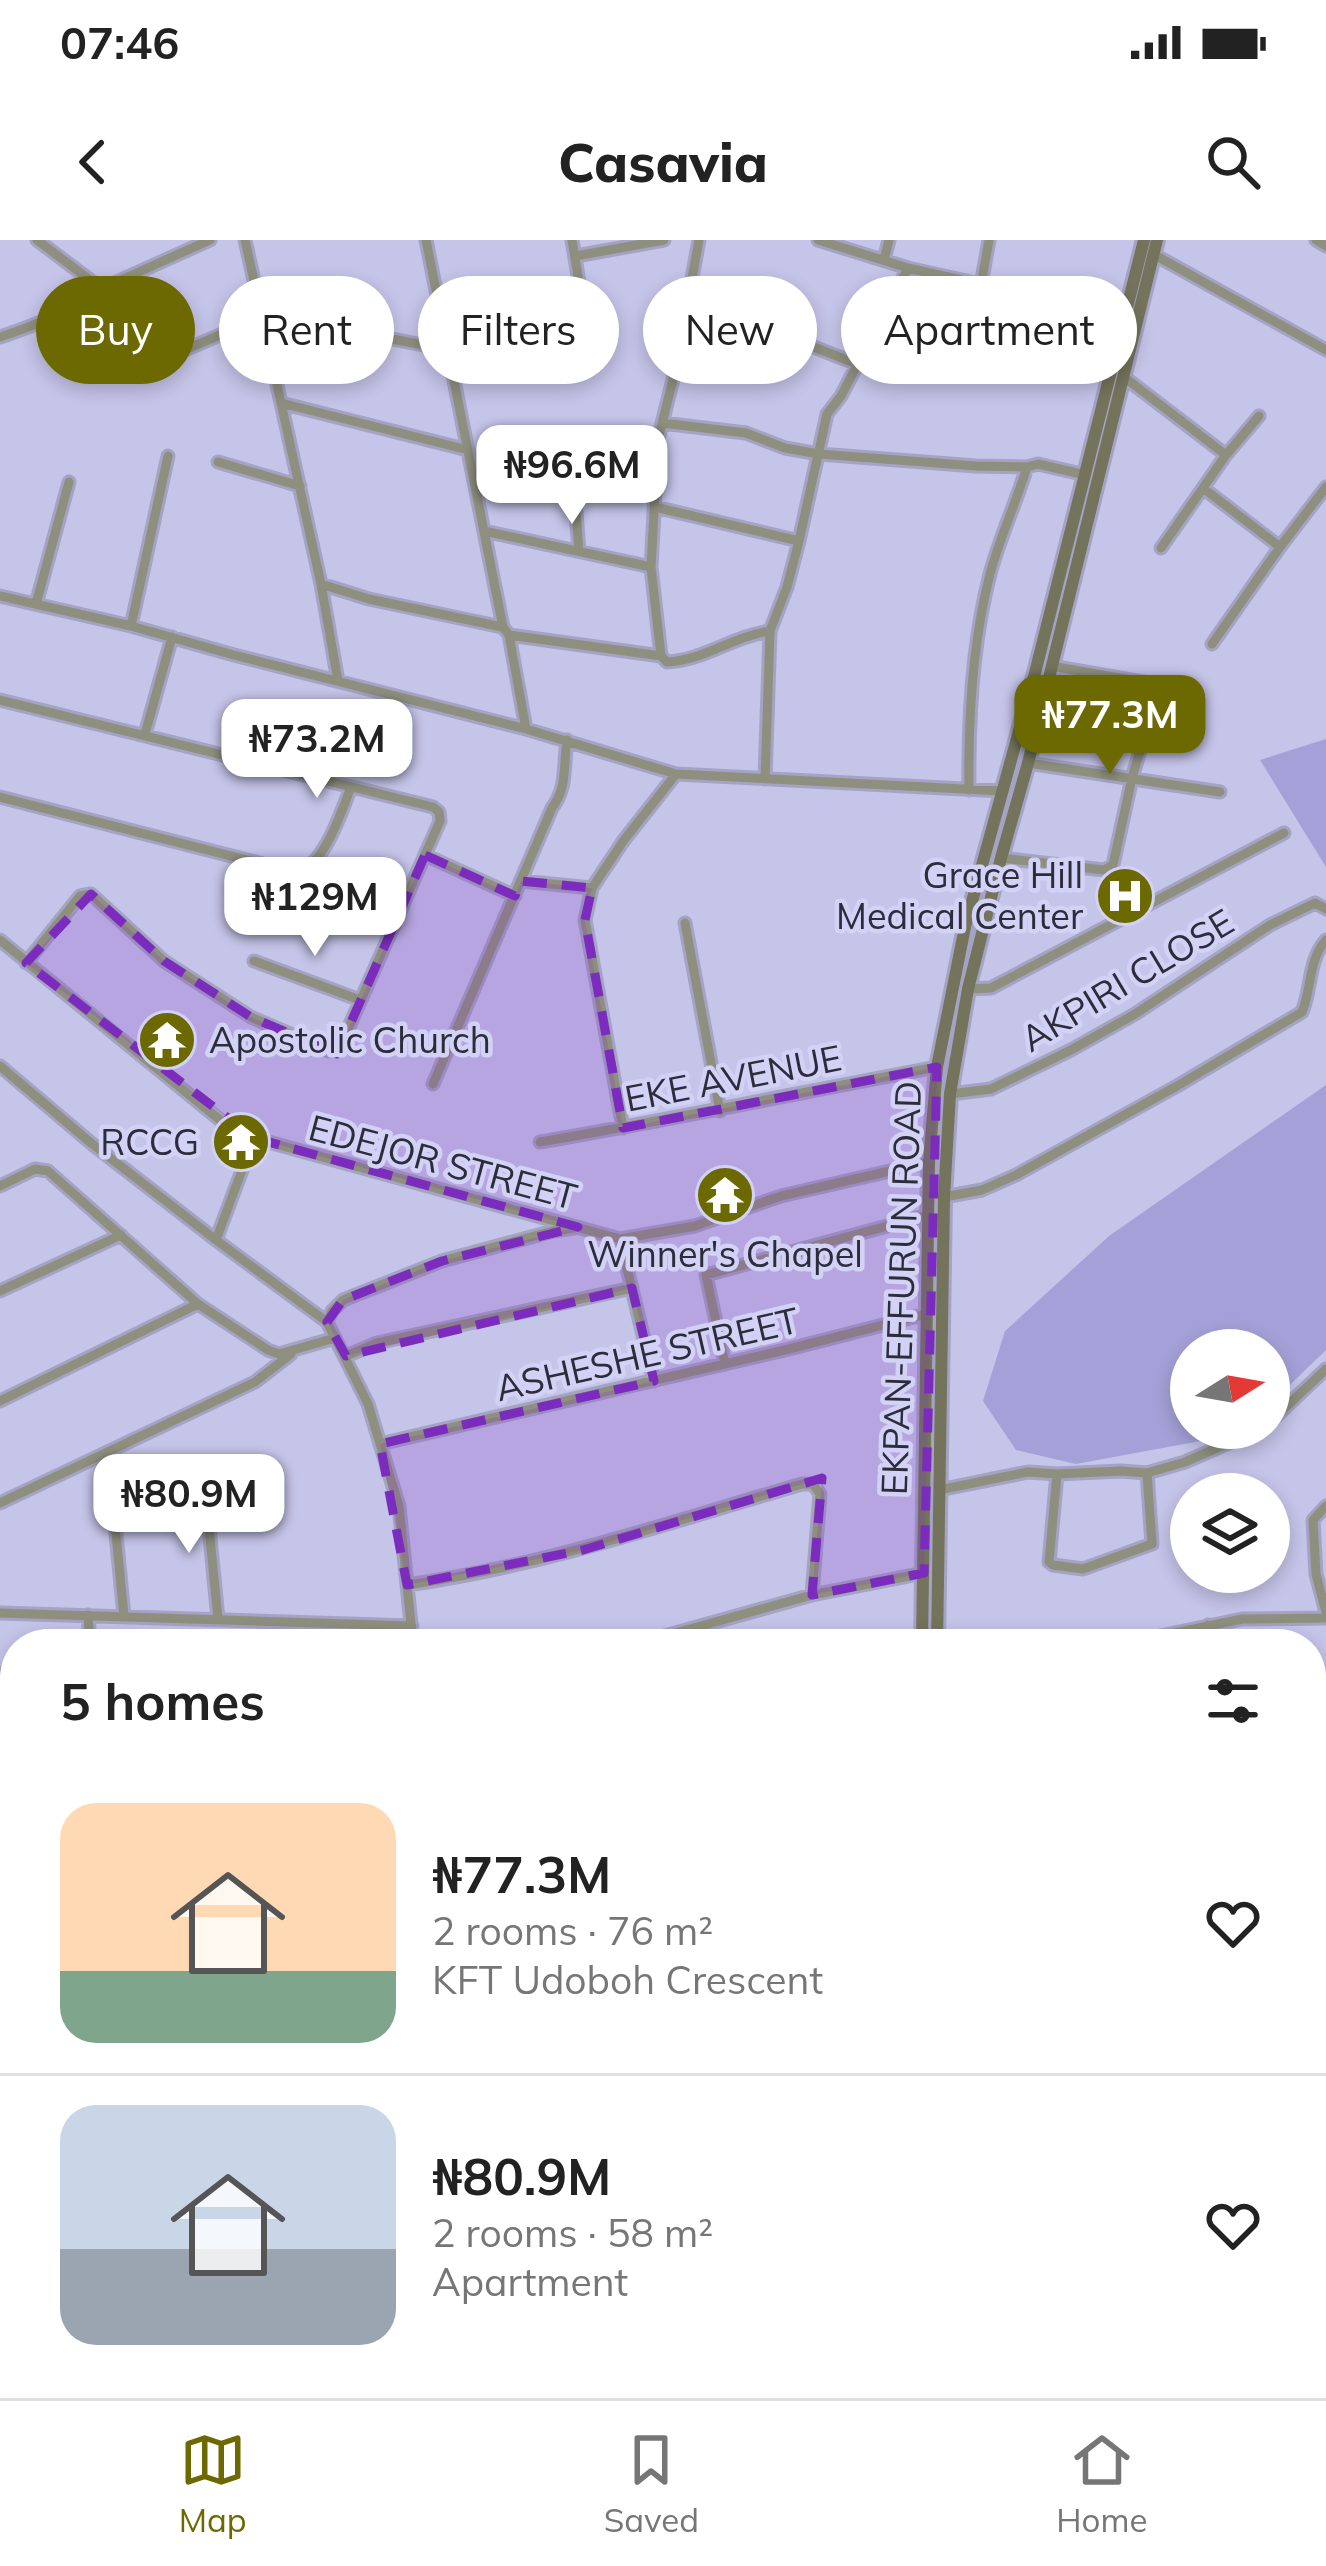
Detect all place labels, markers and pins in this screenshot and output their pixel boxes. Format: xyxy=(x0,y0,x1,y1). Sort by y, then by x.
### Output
pin: ₦96.6M xyxy=(474,425,670,527)
pin: ₦77.3M xyxy=(1012,675,1208,777)
pin: ₦73.2M xyxy=(219,699,415,801)
place label: Grace Hill Medical Center xyxy=(836,852,1083,938)
pin: ₦129M xyxy=(231,857,399,959)
hospital icon: Grace Hill Medical Center xyxy=(1094,865,1156,927)
temple icon: Apostolic Church xyxy=(136,1009,198,1071)
place label: Apostolic Church xyxy=(209,1017,491,1062)
temple icon: RCCG xyxy=(210,1111,272,1173)
place label: RCCG xyxy=(100,1119,199,1164)
temple icon: Winner's Chapel xyxy=(694,1164,756,1226)
place label: Winner's Chapel xyxy=(587,1231,863,1276)
pin: ₦80.9M xyxy=(91,1454,287,1556)

